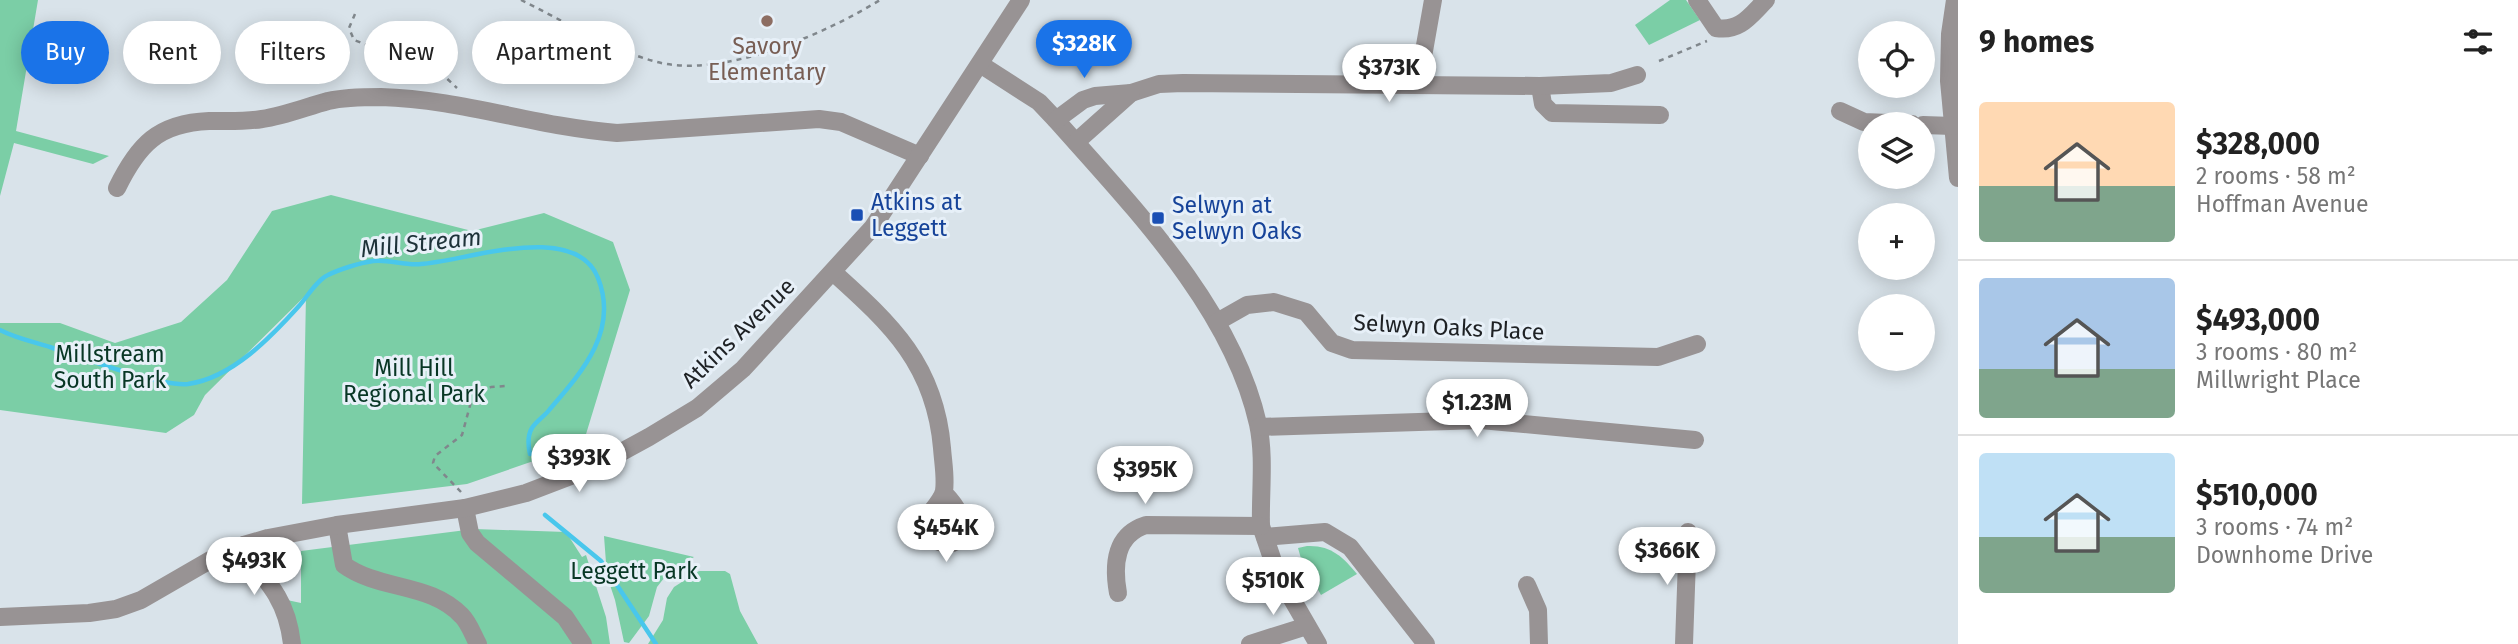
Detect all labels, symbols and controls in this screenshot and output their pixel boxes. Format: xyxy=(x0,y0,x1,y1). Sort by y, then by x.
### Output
marker: Savory Elementary xyxy=(759,13,775,29)
pin: $328K xyxy=(1035,20,1133,80)
chip: Buy xyxy=(21,21,109,84)
chip: Rent xyxy=(123,21,221,84)
chip: Filters xyxy=(235,21,350,84)
chip: New xyxy=(364,21,458,84)
chip: Apartment xyxy=(472,21,635,84)
map controls xyxy=(1858,21,1935,371)
button: locate xyxy=(1858,21,1935,98)
icon: filters xyxy=(2459,23,2497,61)
text: 9 homes xyxy=(1979,24,2094,60)
text: $328K xyxy=(1052,29,1116,57)
place label: Savory Elementary xyxy=(708,32,827,86)
pin: $373K xyxy=(1340,44,1438,104)
text: $373K xyxy=(1358,53,1420,81)
button: layers xyxy=(1858,112,1935,189)
text: $328,000 xyxy=(2196,126,2320,162)
icon: home xyxy=(2035,130,2119,214)
text: 2 rooms · 58 m² xyxy=(2196,162,2356,190)
place label: Atkins at Leggett xyxy=(871,188,963,242)
text: Hoffman Avenue xyxy=(2196,190,2369,218)
place label: Selwyn at Selwyn Oaks xyxy=(1172,191,1302,245)
button: + xyxy=(1858,203,1935,280)
marker: Atkins at Leggett xyxy=(849,207,865,223)
marker: Selwyn at Selwyn Oaks xyxy=(1150,210,1166,226)
water label: Mill Stream xyxy=(359,223,483,263)
street label: Atkins Avenue xyxy=(676,272,800,394)
button: − xyxy=(1858,294,1935,371)
text: $493,000 xyxy=(2196,302,2320,338)
icon: home xyxy=(2035,306,2119,390)
street label: Selwyn Oaks Place xyxy=(1353,308,1545,346)
text: 3 rooms · 80 m² xyxy=(2196,338,2357,366)
park label: Millstream South Park xyxy=(54,340,166,394)
park label: Mill Hill Regional Park xyxy=(343,354,485,408)
text: Millwright Place xyxy=(2196,366,2361,394)
pin: $1.23M xyxy=(1420,380,1534,439)
text: $1.23M xyxy=(1442,388,1512,416)
pin: $393K xyxy=(530,434,628,494)
text: $393K xyxy=(547,443,611,471)
pin: $395K xyxy=(1096,447,1194,506)
text: $395K xyxy=(1113,455,1177,483)
text: $510,000 xyxy=(2196,477,2318,513)
icon: home xyxy=(2035,481,2119,565)
pin: $454K xyxy=(897,504,995,564)
text: $454K xyxy=(913,513,979,541)
text: 3 rooms · 74 m² xyxy=(2196,513,2353,541)
pin: $366K xyxy=(1618,528,1716,587)
text: $366K xyxy=(1634,536,1700,564)
pin: $493K xyxy=(205,538,303,597)
text: Downhome Drive xyxy=(2196,541,2373,569)
text: $493K xyxy=(222,546,286,574)
park label: Leggett Park xyxy=(570,557,698,585)
pin: $510K xyxy=(1224,558,1322,617)
text: $510K xyxy=(1242,566,1304,594)

